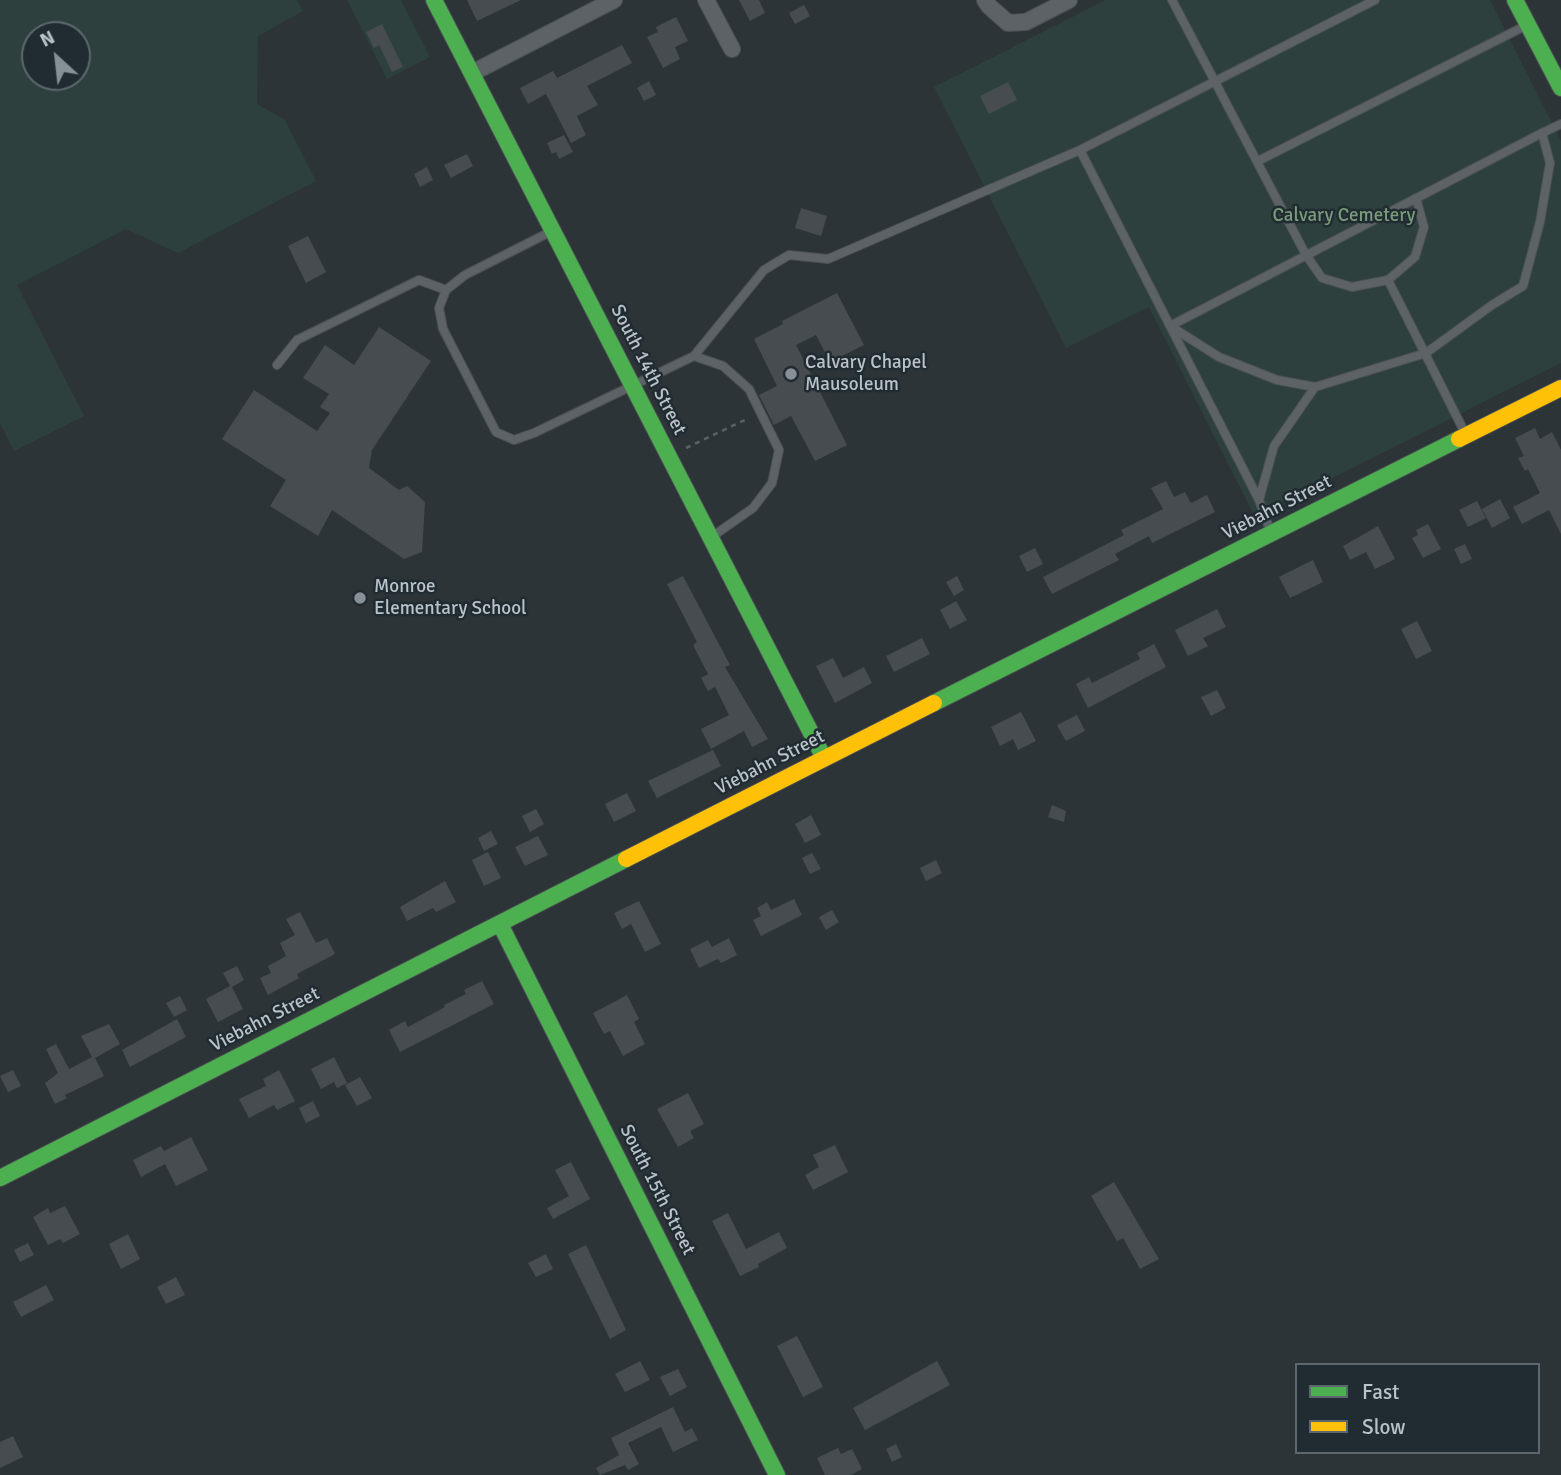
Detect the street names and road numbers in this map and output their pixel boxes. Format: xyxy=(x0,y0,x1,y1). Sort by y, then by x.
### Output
street label: South 14th Street xyxy=(605,301,691,439)
street label: Viebahn Street xyxy=(1219,471,1335,545)
street label: Viebahn Street xyxy=(712,726,828,800)
street label: Viebahn Street xyxy=(207,983,323,1057)
street label: South 15th Street xyxy=(614,1121,700,1259)

